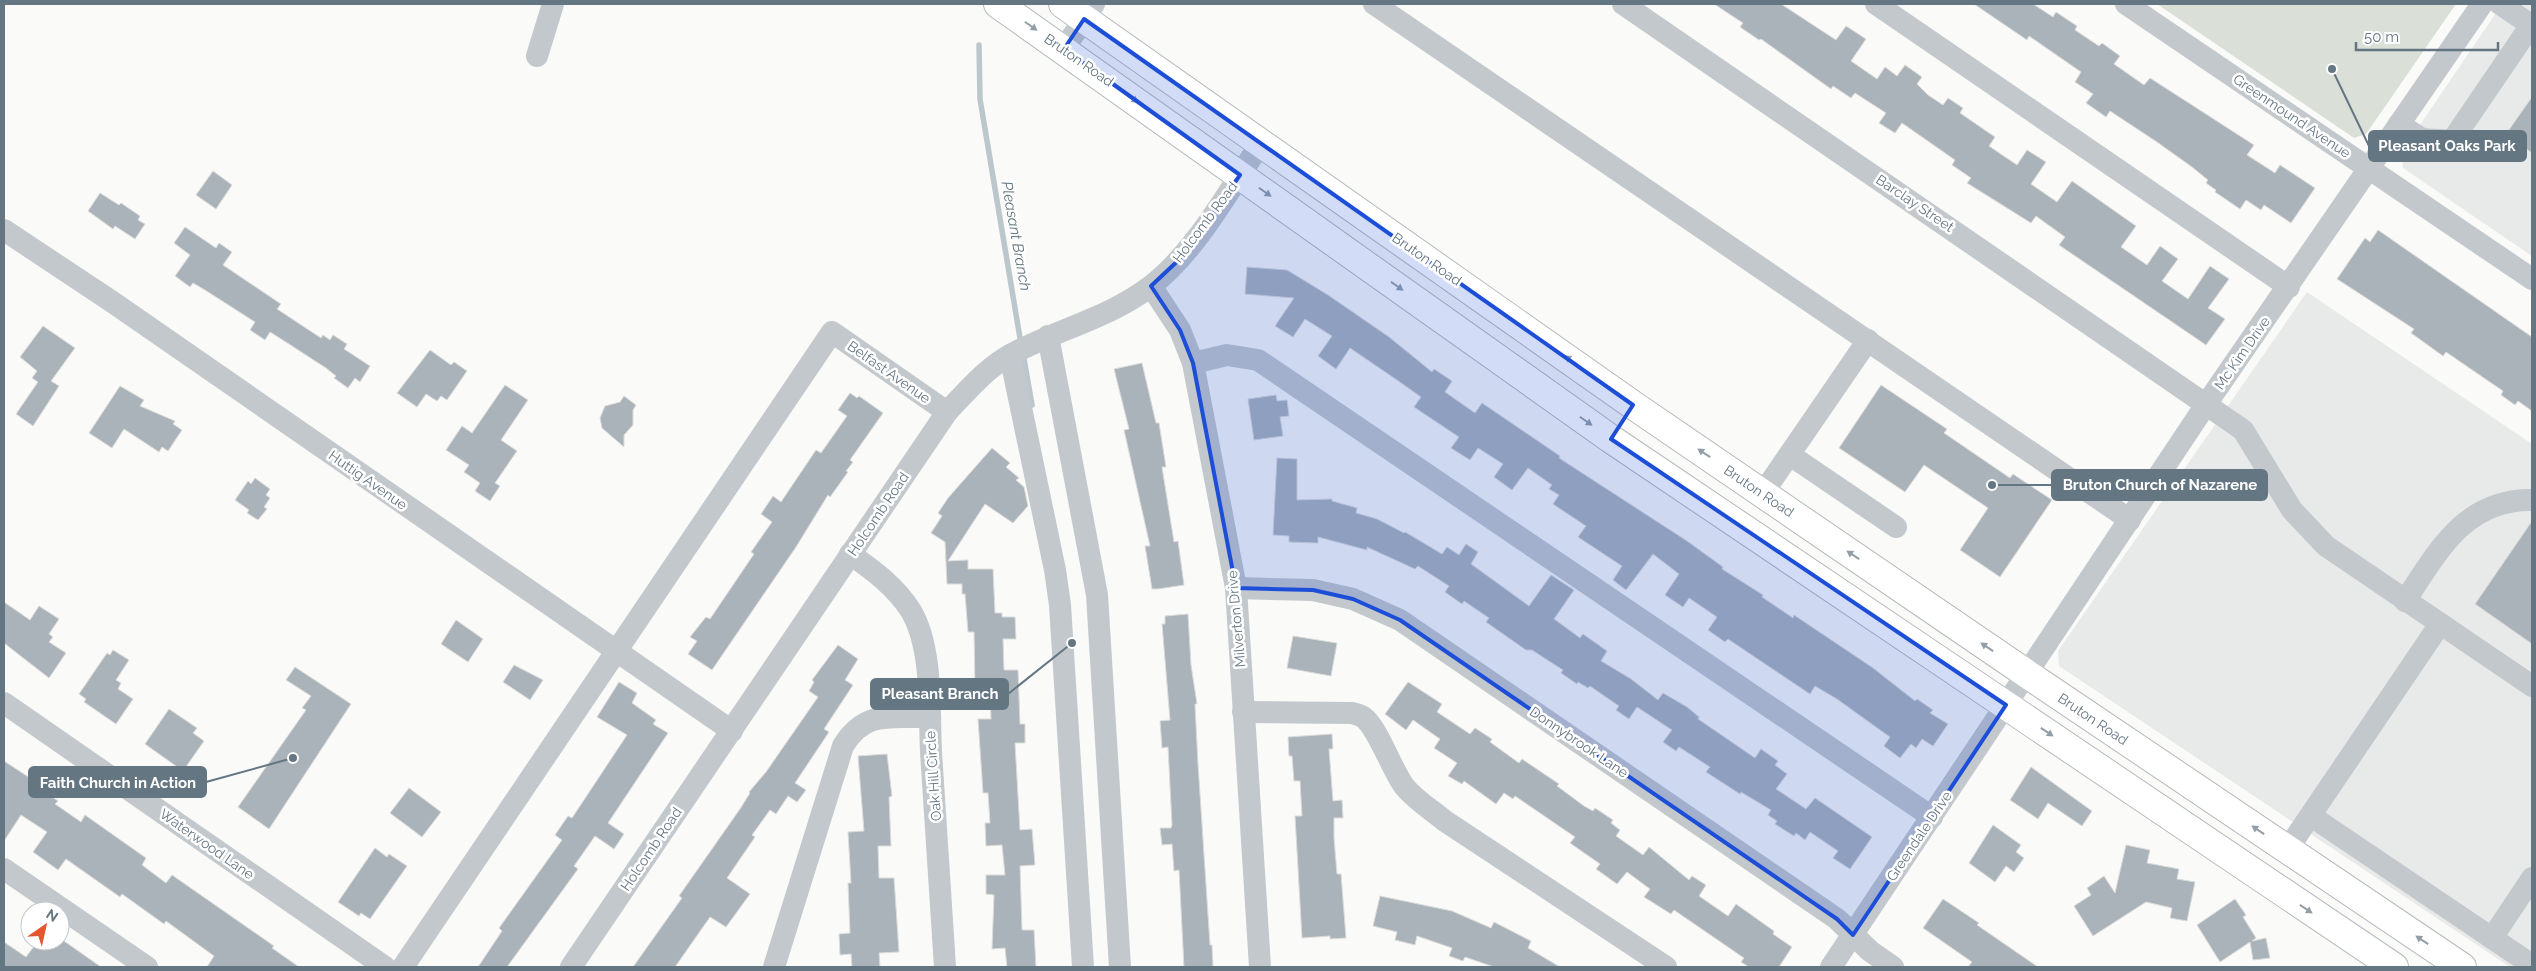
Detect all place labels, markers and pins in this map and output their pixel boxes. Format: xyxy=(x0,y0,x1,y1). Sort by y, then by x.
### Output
callout: Pleasant Oaks Park xyxy=(2369,131,2526,161)
callout: Bruton Church of Nazarene xyxy=(2052,470,2267,500)
callout: Pleasant Branch xyxy=(871,679,1008,709)
callout: Faith Church in Action xyxy=(29,767,206,797)

